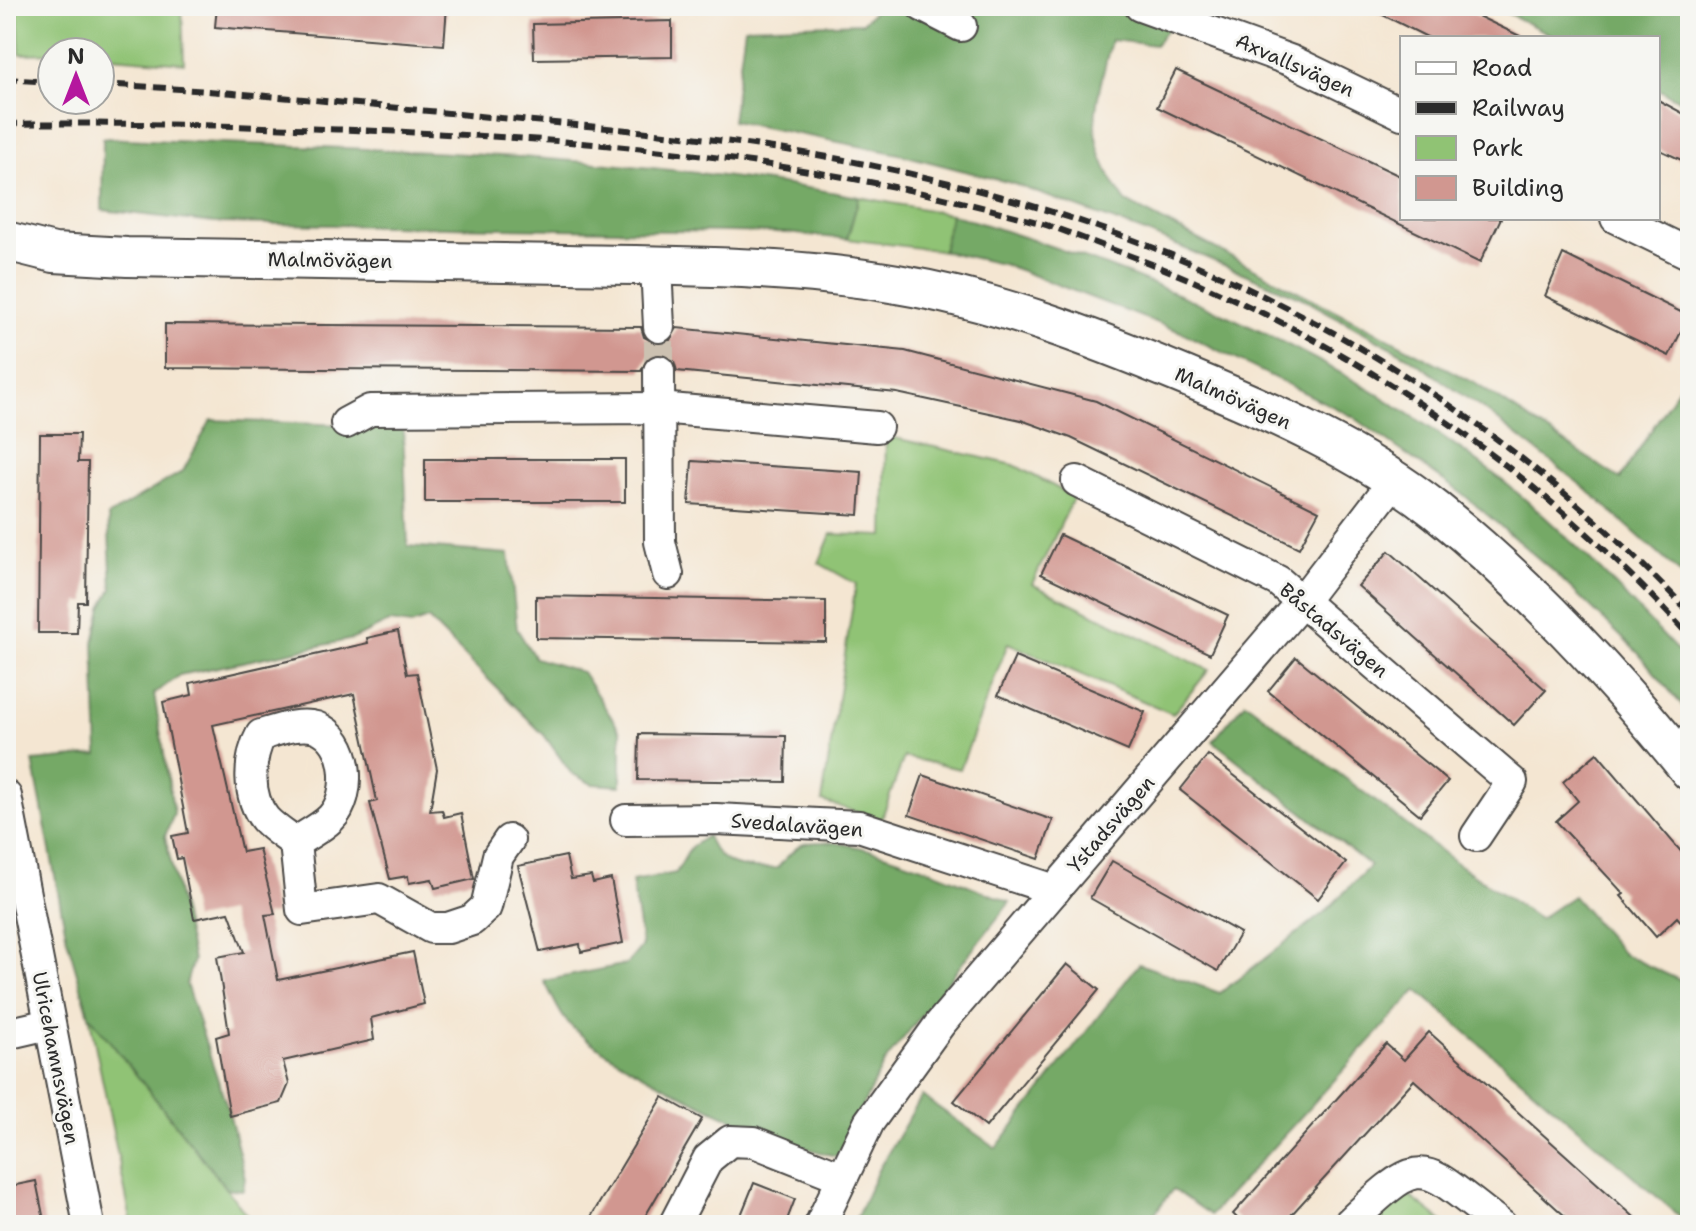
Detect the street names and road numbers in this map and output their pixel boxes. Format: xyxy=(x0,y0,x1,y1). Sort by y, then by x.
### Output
street label: Axvallsvägen xyxy=(1232,27,1358,103)
street label: Malmövägen xyxy=(267,246,393,274)
street label: Malmövägen xyxy=(1171,361,1295,435)
street label: Båstadsvägen xyxy=(1274,577,1394,683)
street label: Ystadsvägen xyxy=(1062,770,1160,878)
street label: Svedalavägen xyxy=(730,807,864,843)
street label: Ulricehamnsvägen xyxy=(26,969,86,1147)

